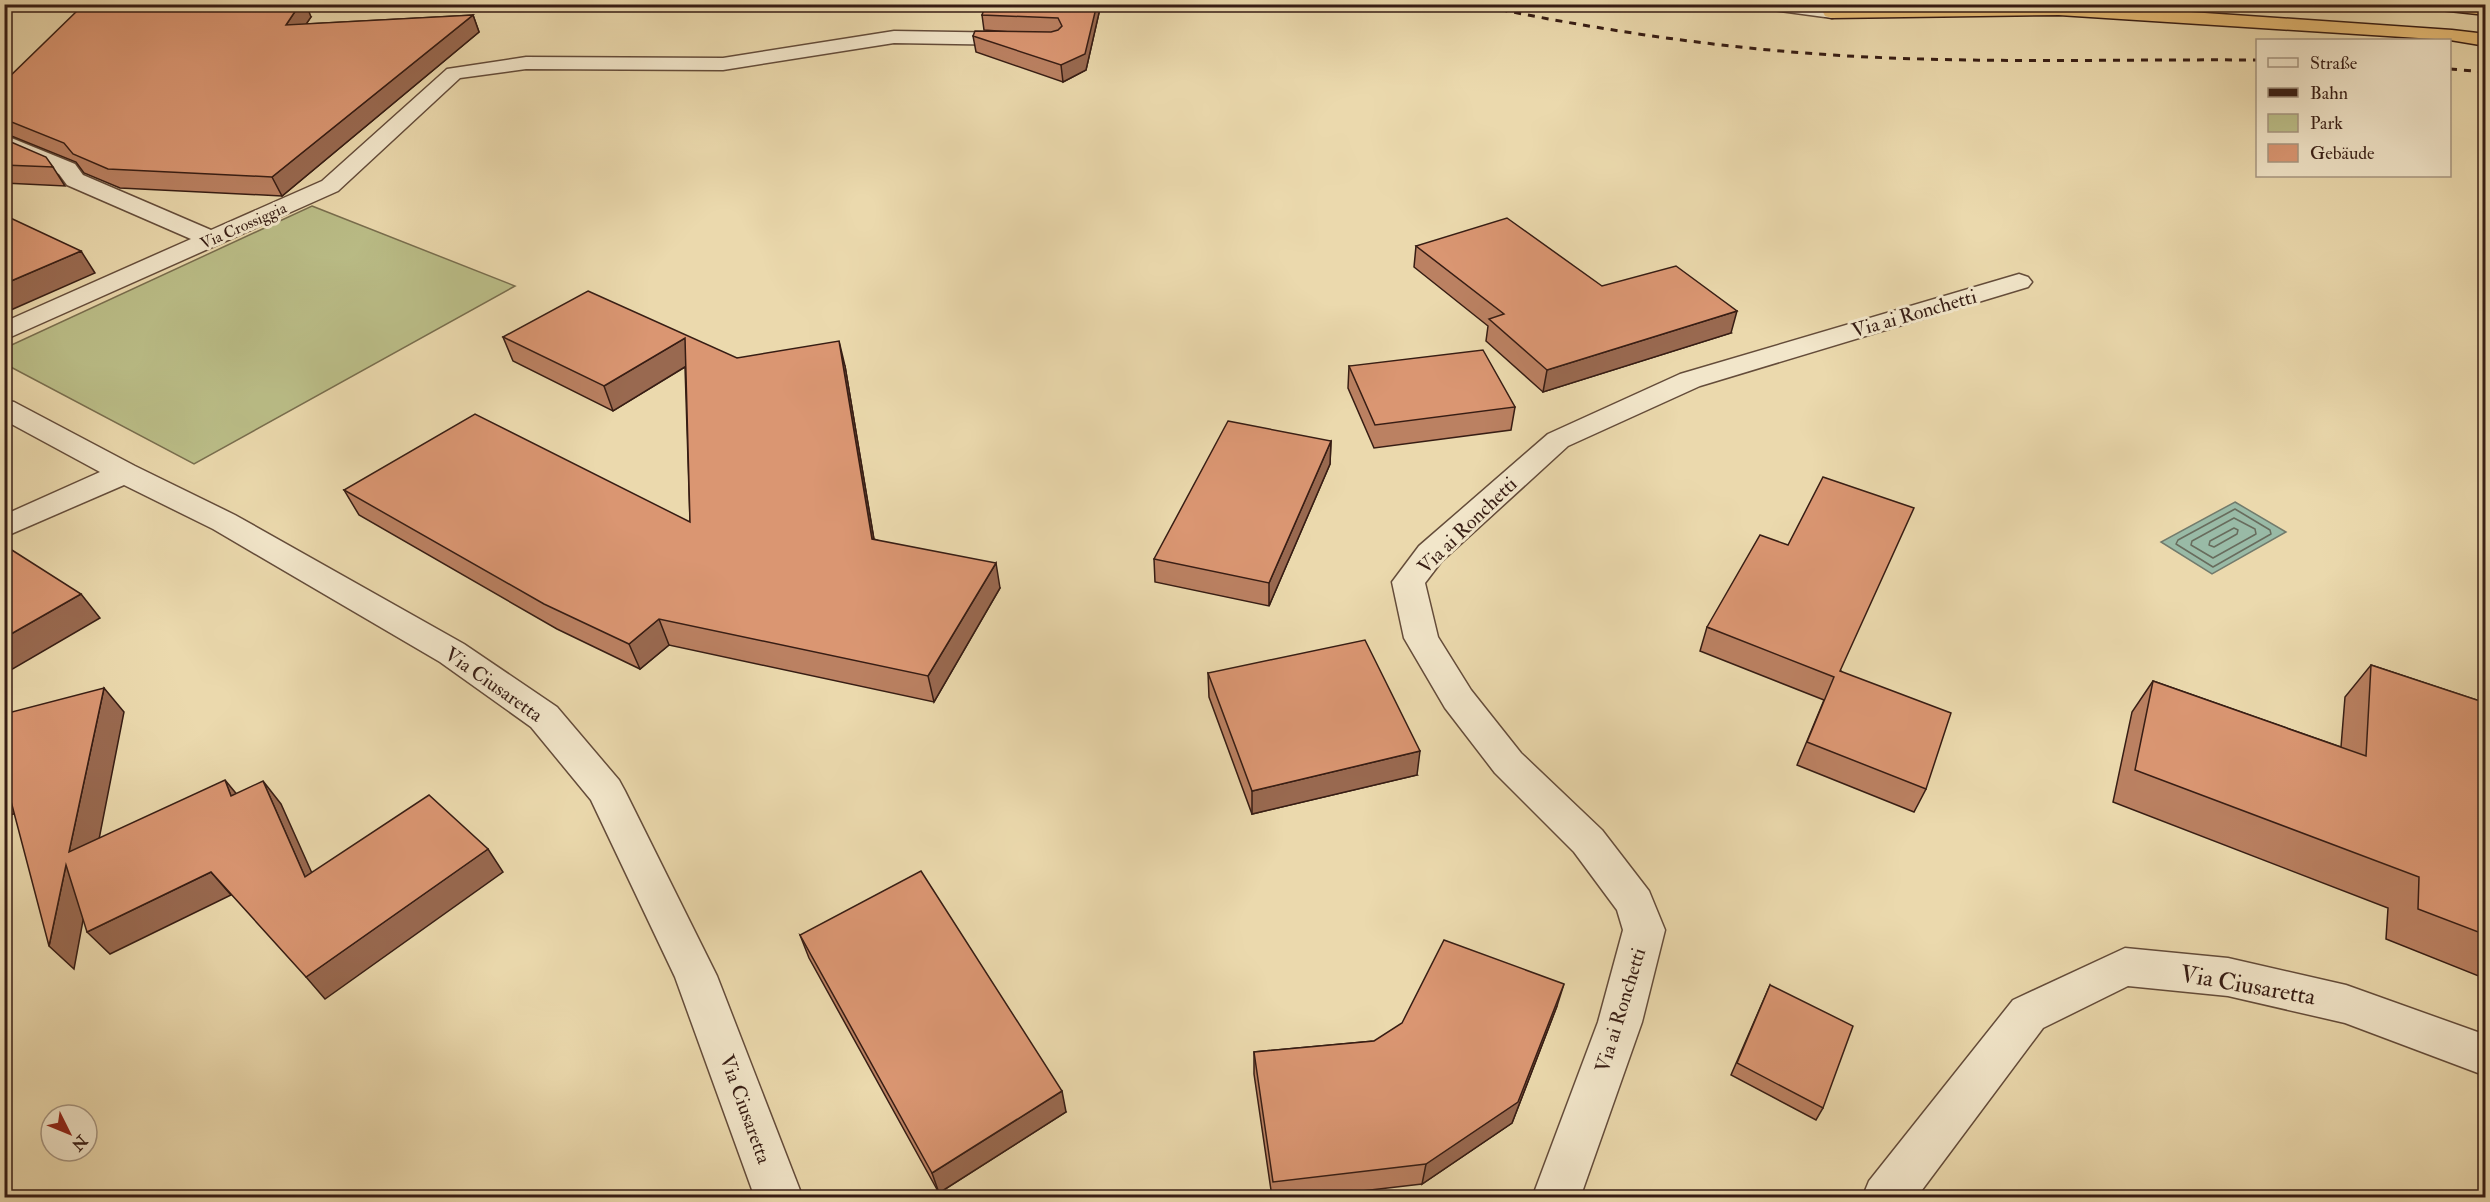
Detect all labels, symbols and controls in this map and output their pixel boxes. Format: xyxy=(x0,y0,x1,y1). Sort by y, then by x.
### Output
legend xyxy=(2256,39,2451,177)
text: Straße xyxy=(2310,52,2358,75)
text: Bahn xyxy=(2310,82,2348,105)
text: Park xyxy=(2310,112,2343,135)
text: Gebäude xyxy=(2310,142,2375,165)
street label: Via Crossiggia xyxy=(197,198,290,254)
street label: Via ai Ronchetti xyxy=(1849,284,1979,343)
street label: Via ai Ronchetti xyxy=(1412,472,1522,579)
street label: Via Ciusaretta xyxy=(440,641,548,728)
street label: Via ai Ronchetti xyxy=(1590,945,1651,1075)
street label: Via Ciusaretta xyxy=(2178,958,2319,1013)
street label: Via Ciusaretta xyxy=(714,1051,777,1168)
north arrow xyxy=(39,1103,99,1163)
text: N xyxy=(67,1130,92,1155)

